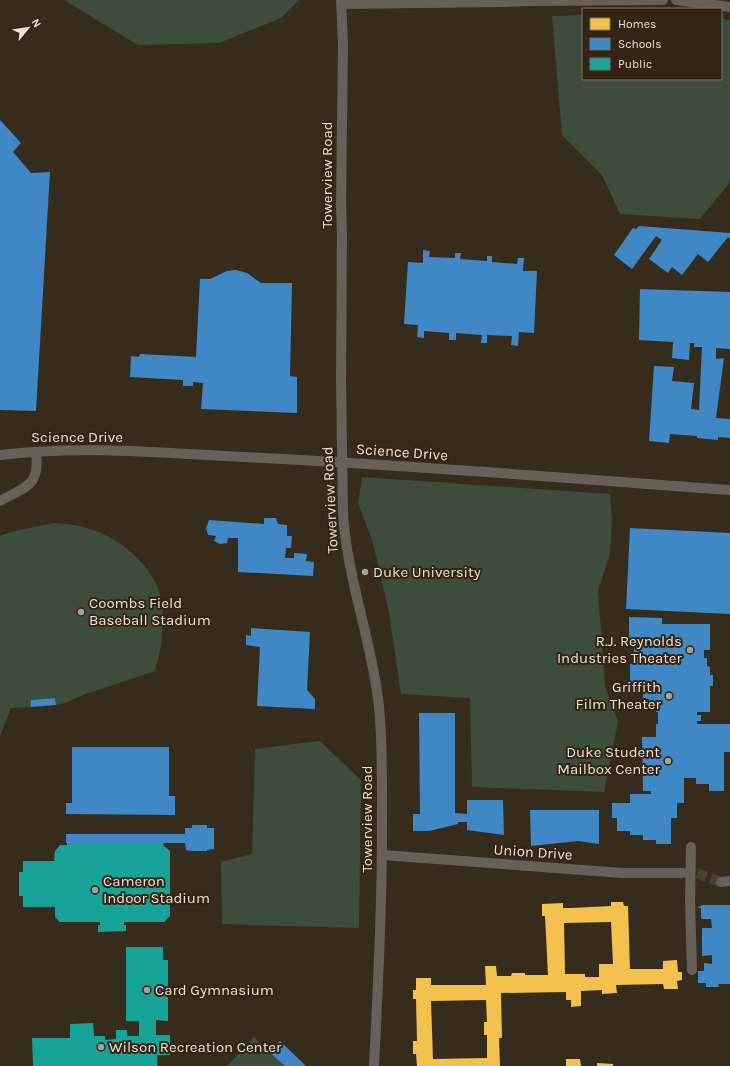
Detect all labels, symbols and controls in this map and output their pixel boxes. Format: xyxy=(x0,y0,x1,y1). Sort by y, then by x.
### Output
north arrow xyxy=(8,8,48,48)
legend xyxy=(582,8,722,80)
text: N xyxy=(29,17,44,30)
text: Homes xyxy=(618,17,656,31)
text: Schools xyxy=(618,37,661,51)
text: Public xyxy=(618,57,652,71)
street label: Towerview Road xyxy=(318,121,336,229)
street label: Science Drive xyxy=(31,428,123,446)
street label: Science Drive xyxy=(355,440,449,464)
street label: Towerview Road xyxy=(318,446,342,554)
place label: Duke University xyxy=(373,563,481,581)
marker: Duke University xyxy=(360,567,370,577)
place label: Coombs Field Baseball Stadium xyxy=(89,594,211,629)
marker: Coombs Field Baseball Stadium xyxy=(76,607,86,617)
place label: R.J. Reynolds Industries Theater xyxy=(557,632,683,667)
marker: R.J. Reynolds Industries Theater xyxy=(685,645,695,655)
place label: Griffith Film Theater xyxy=(576,678,662,713)
marker: Griffith Film Theater xyxy=(664,691,674,701)
place label: Duke Student Mailbox Center xyxy=(557,743,661,778)
marker: Duke Student Mailbox Center xyxy=(663,756,673,766)
street label: Towerview Road xyxy=(358,765,376,873)
street label: Union Drive xyxy=(493,840,573,864)
place label: Cameron Indoor Stadium xyxy=(103,872,210,907)
marker: Cameron Indoor Stadium xyxy=(90,885,100,895)
place label: Card Gymnasium xyxy=(155,981,274,999)
marker: Card Gymnasium xyxy=(142,985,152,995)
place label: Wilson Recreation Center xyxy=(109,1038,282,1056)
marker: Wilson Recreation Center xyxy=(96,1042,106,1052)

